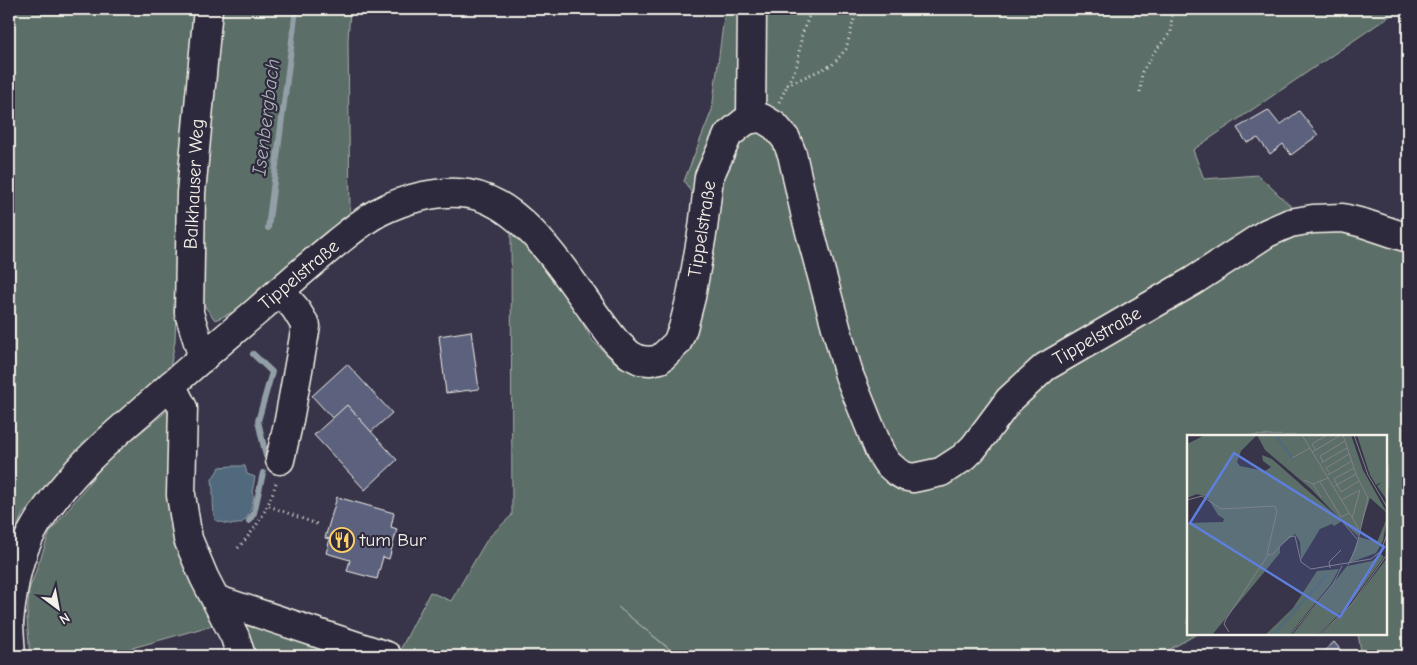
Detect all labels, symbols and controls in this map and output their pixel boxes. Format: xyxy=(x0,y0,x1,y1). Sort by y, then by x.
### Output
water label: Isenbergbach xyxy=(247,57,285,178)
street label: Balkhauser Weg xyxy=(180,118,208,250)
street label: Tippelstraße xyxy=(683,179,721,279)
street label: Tippelstraße xyxy=(254,235,344,315)
street label: Tippelstraße xyxy=(1049,302,1145,370)
inset map xyxy=(1187,435,1387,635)
restaurant icon: tum Bur xyxy=(329,527,355,553)
place label: tum Bur xyxy=(359,529,427,551)
north arrow xyxy=(32,582,82,632)
text: N xyxy=(56,609,73,628)

